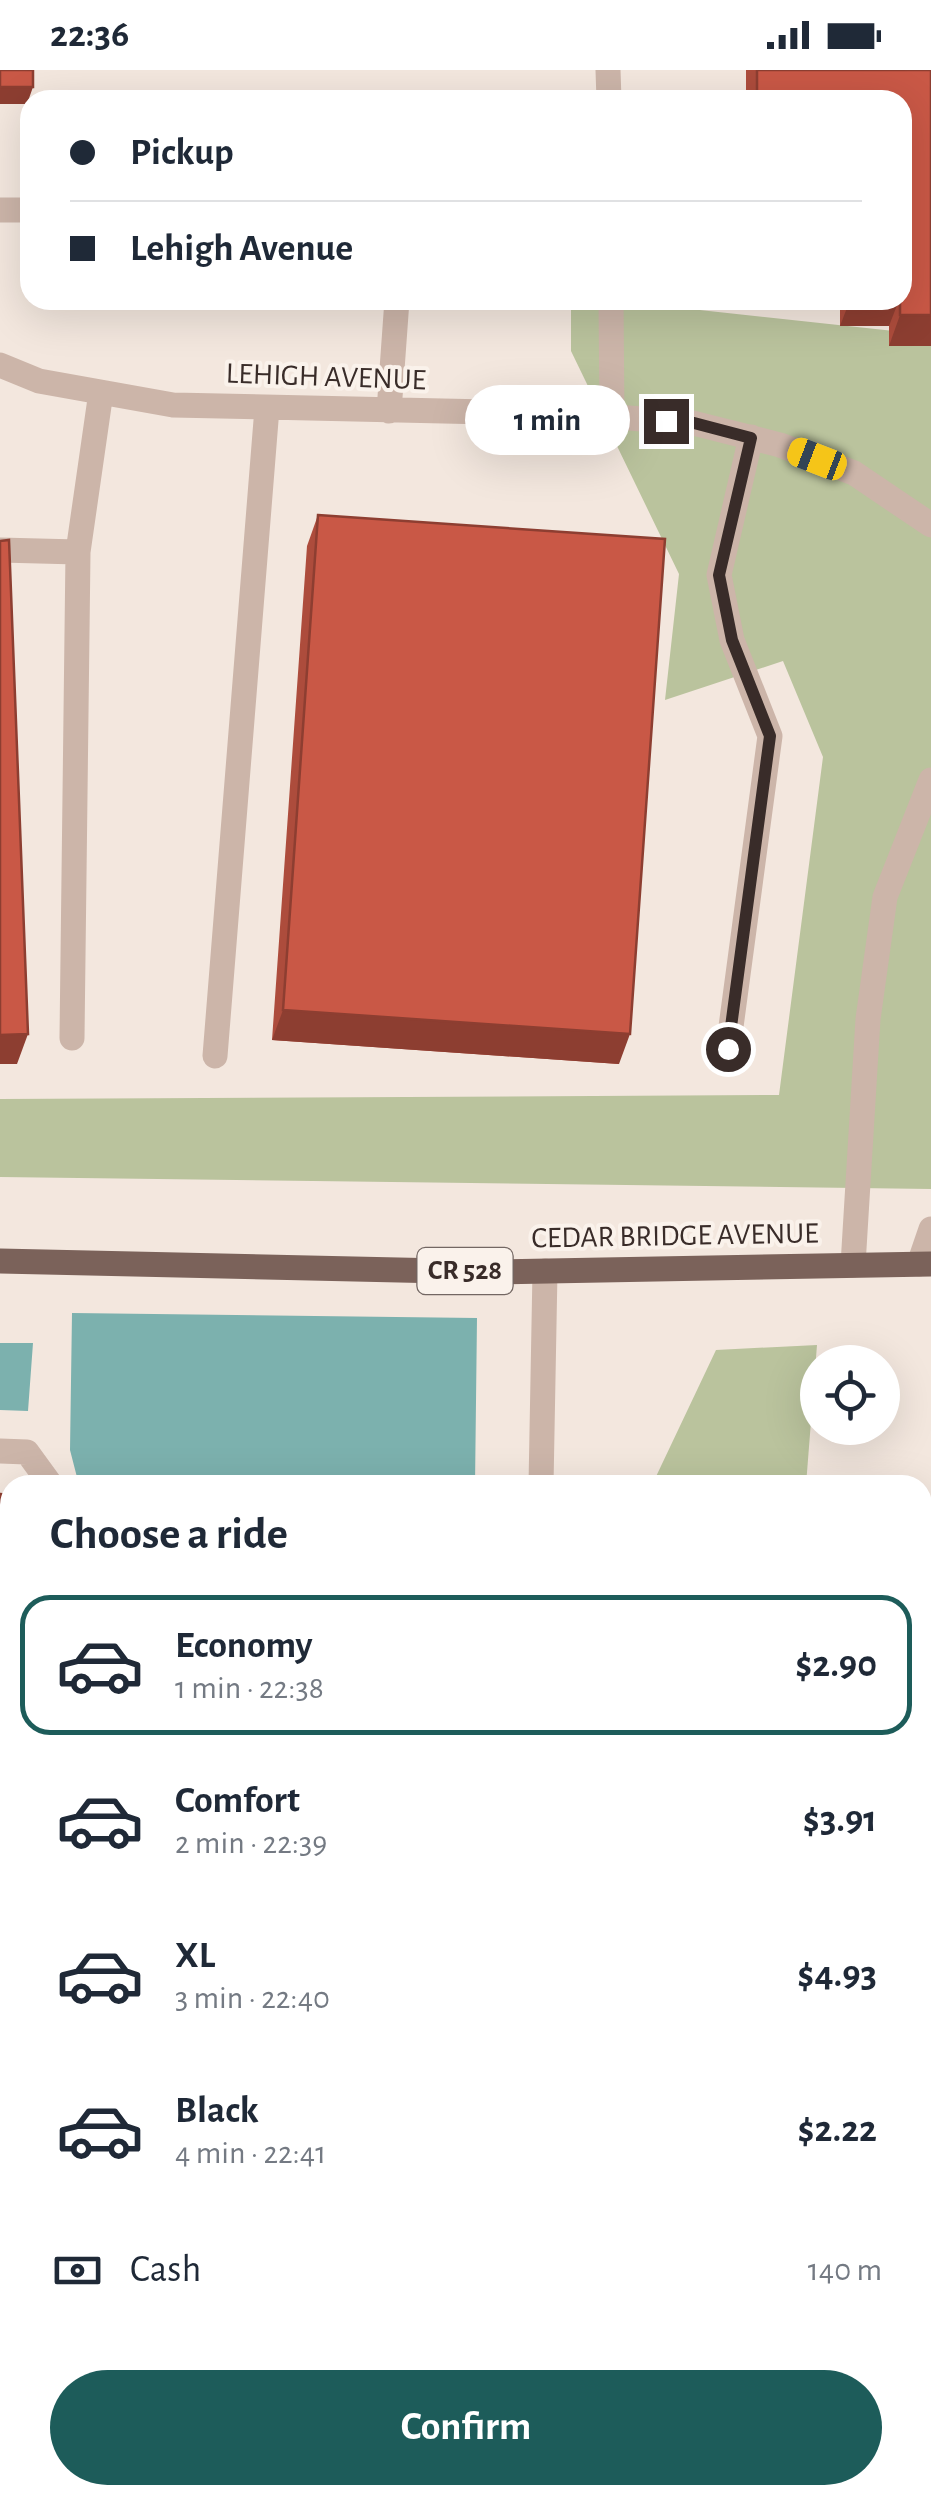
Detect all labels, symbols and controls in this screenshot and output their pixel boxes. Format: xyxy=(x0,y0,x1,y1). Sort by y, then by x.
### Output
text: 22:36 xyxy=(50,16,129,54)
text: Pickup xyxy=(130,134,234,172)
text: Lehigh Avenue xyxy=(130,230,353,268)
street label: LEHIGH AVENUE xyxy=(225,359,427,395)
callout: 1 min xyxy=(466,386,631,456)
route end xyxy=(644,399,689,444)
text: 1 min xyxy=(514,404,581,436)
car xyxy=(784,434,850,484)
route start xyxy=(706,1027,751,1072)
street label: CEDAR BRIDGE AVENUE xyxy=(531,1218,819,1254)
road number: CR 528 xyxy=(418,1248,512,1294)
map controls xyxy=(800,1345,900,1445)
button: locate xyxy=(800,1345,900,1445)
text: Choose a ride xyxy=(50,1512,288,1557)
icon: car xyxy=(55,1620,145,1710)
text: Economy xyxy=(175,1627,313,1665)
text: $2.90 xyxy=(795,1646,877,1684)
text: 1 min · 22:38 xyxy=(175,1672,324,1704)
icon: car xyxy=(55,1775,145,1865)
text: Comfort xyxy=(175,1782,300,1820)
text: $3.91 xyxy=(803,1801,877,1839)
text: 2 min · 22:39 xyxy=(175,1827,327,1859)
icon: car xyxy=(55,1930,145,2020)
text: XL xyxy=(175,1937,215,1975)
text: $4.93 xyxy=(797,1956,877,1994)
text: 3 min · 22:40 xyxy=(175,1982,330,2014)
icon: car xyxy=(55,2085,145,2175)
text: Black xyxy=(175,2092,259,2130)
text: $2.22 xyxy=(798,2111,877,2149)
text: 4 min · 22:41 xyxy=(175,2137,326,2169)
icon: cash xyxy=(50,2243,105,2298)
text: Cash xyxy=(130,2251,201,2289)
text: 140 m xyxy=(808,2254,882,2286)
button: Confirm xyxy=(50,2370,882,2485)

